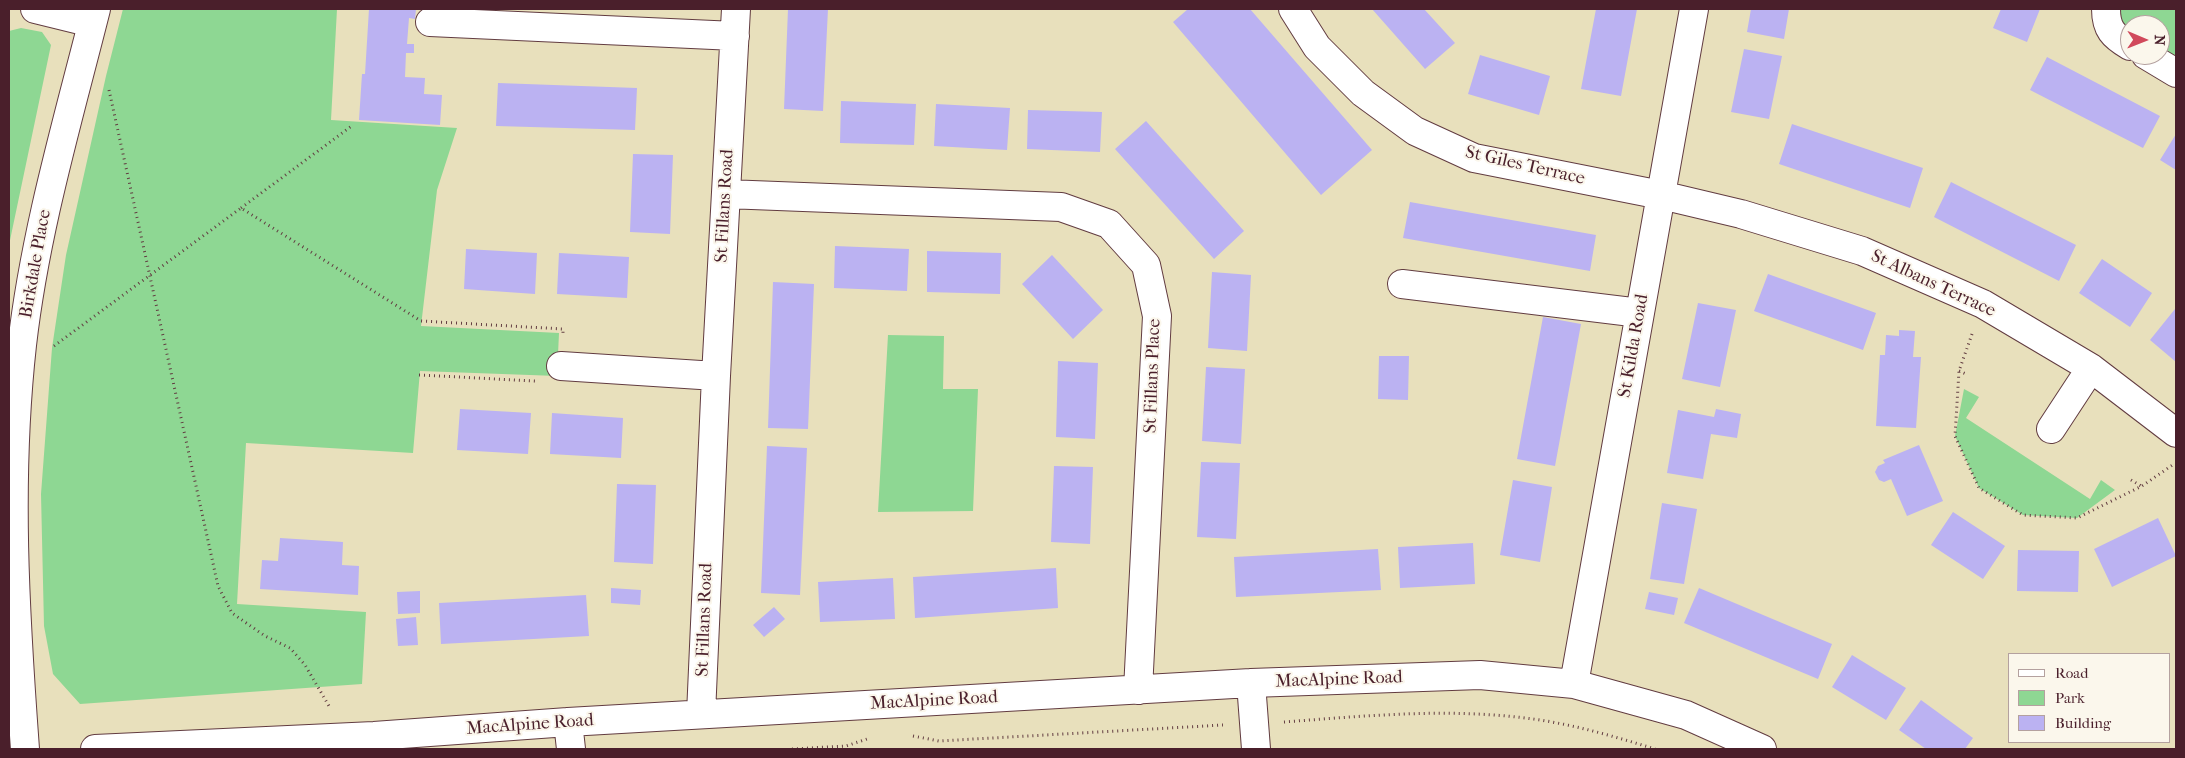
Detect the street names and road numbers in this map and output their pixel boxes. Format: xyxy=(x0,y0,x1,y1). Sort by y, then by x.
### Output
street label: St Giles Terrace xyxy=(1463,142,1587,190)
street label: St Fillans Road xyxy=(711,149,739,263)
street label: Birkdale Place xyxy=(16,208,56,320)
street label: St Albans Terrace xyxy=(1867,246,1999,322)
street label: St Kilda Road xyxy=(1614,292,1654,400)
street label: St Fillans Place xyxy=(1140,318,1166,434)
street label: St Fillans Road xyxy=(692,563,718,677)
street label: MacAlpine Road xyxy=(1275,667,1403,693)
street label: MacAlpine Road xyxy=(870,687,998,715)
street label: MacAlpine Road xyxy=(466,710,594,740)

